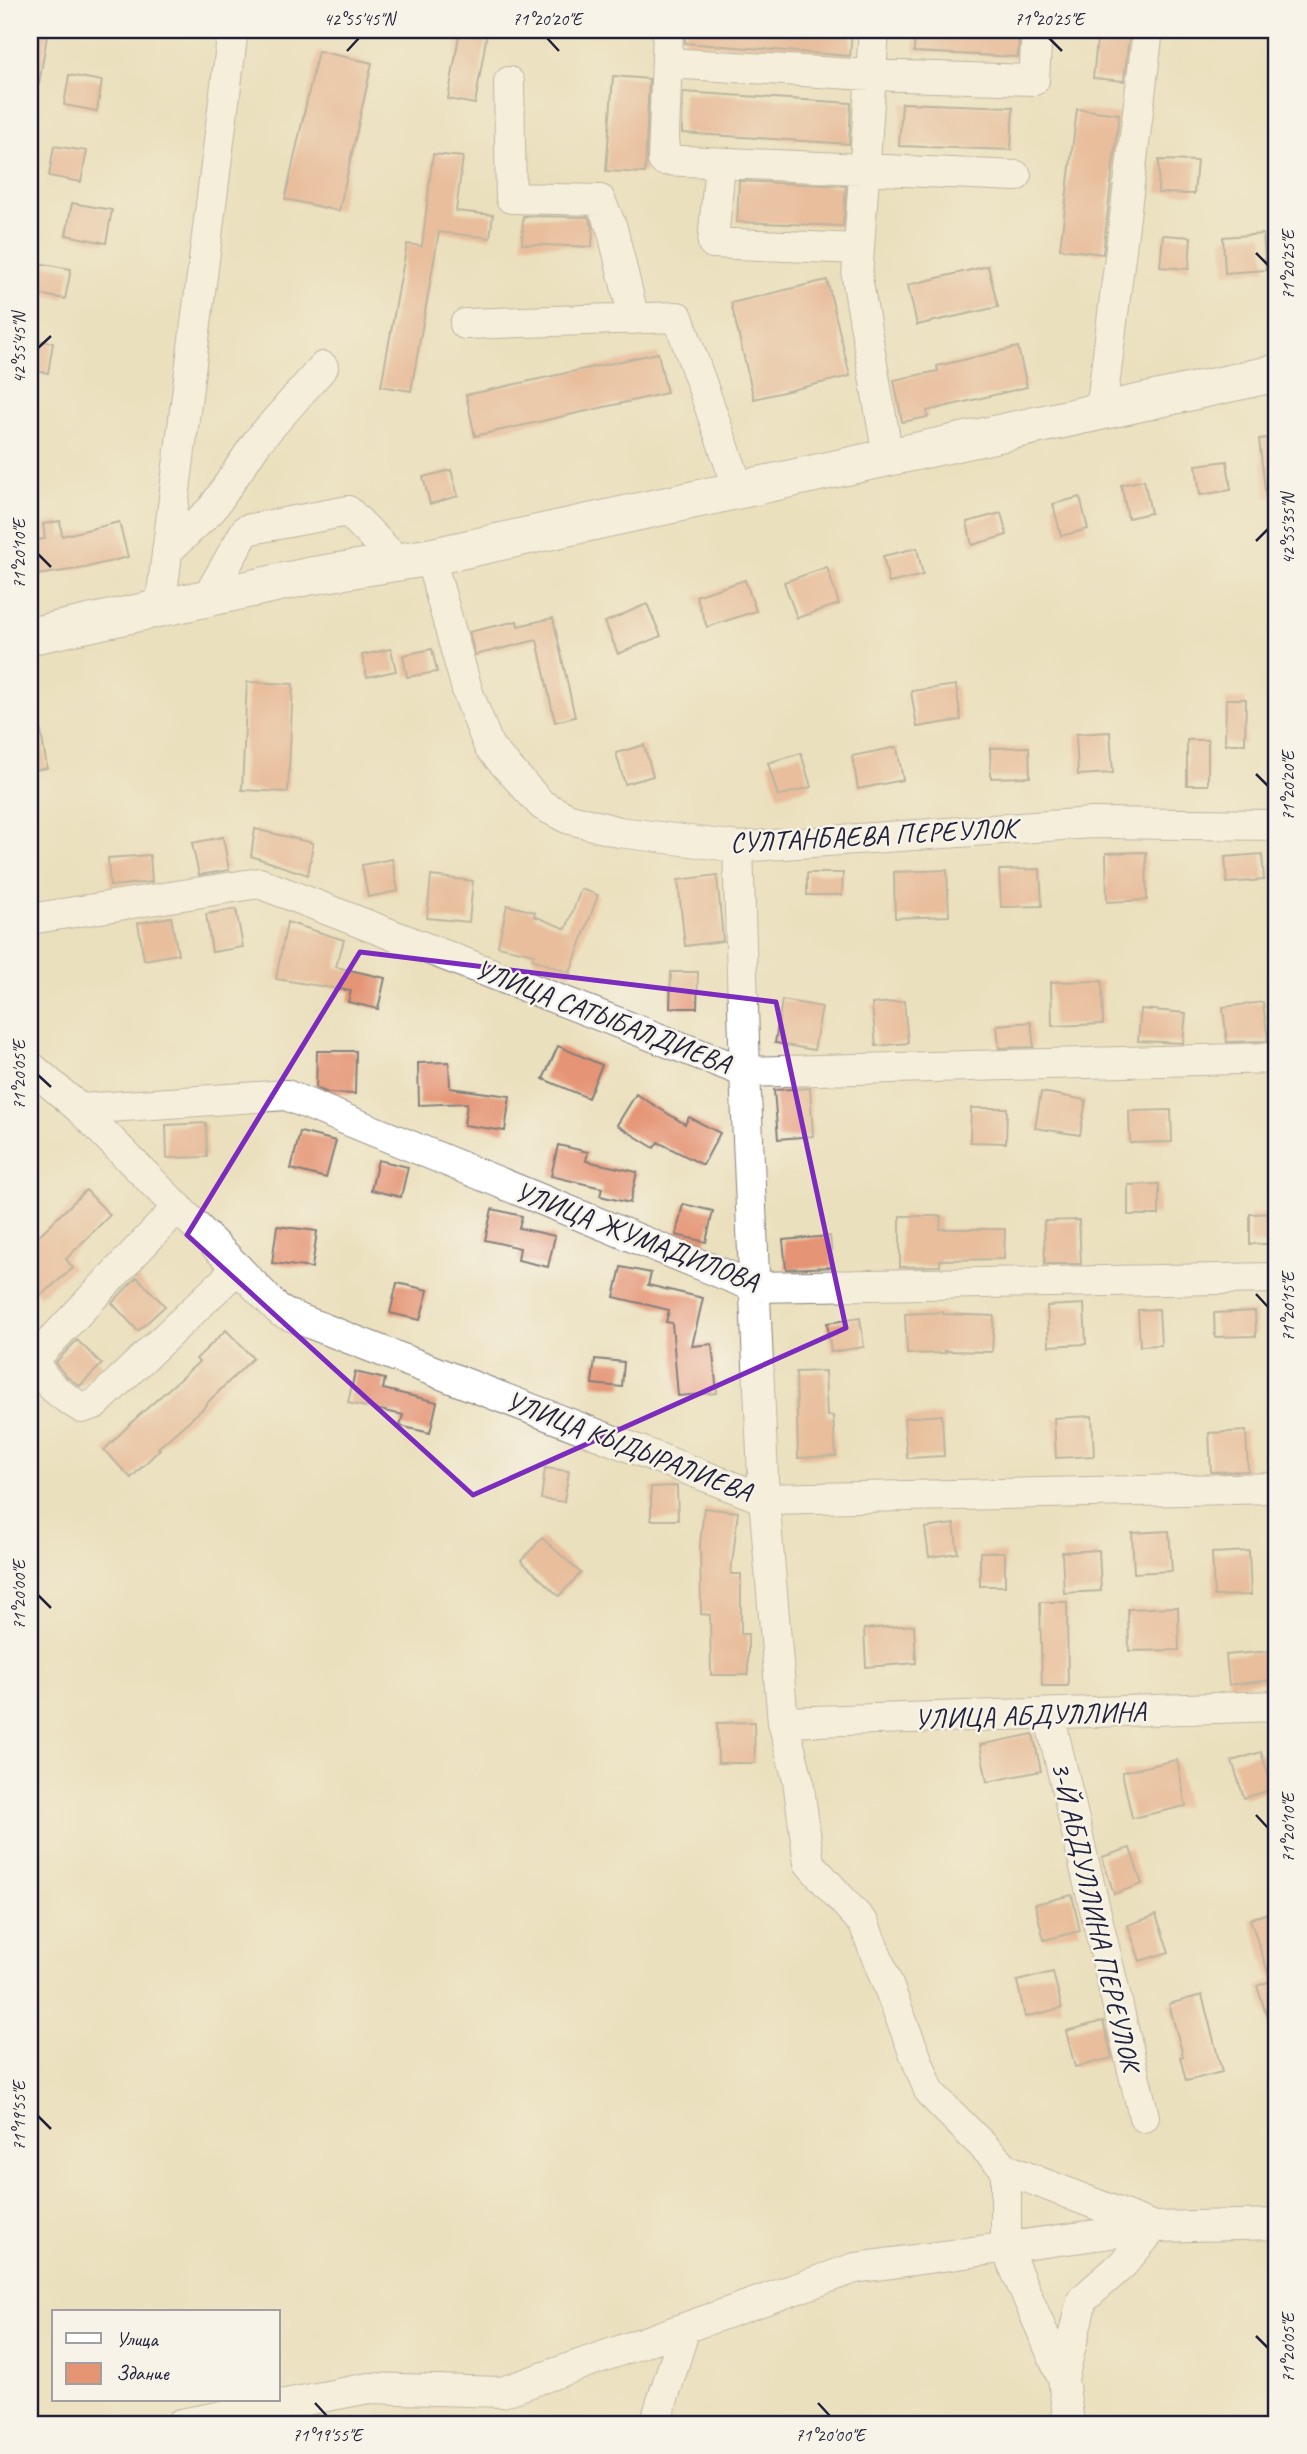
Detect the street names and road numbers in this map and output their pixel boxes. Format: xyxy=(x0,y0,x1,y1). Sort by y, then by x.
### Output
street label: СУЛТАНБАЕВА ПЕРЕУЛОК xyxy=(729,810,1023,860)
street label: УЛИЦА САТЫБАЛДИЕВА xyxy=(470,951,738,1082)
street label: УЛИЦА ЖУМАДИЛОВА xyxy=(510,1173,765,1299)
street label: УЛИЦА КЫДЫРАЛИЕВА xyxy=(501,1383,759,1510)
street label: УЛИЦА АБДУЛЛИНА xyxy=(914,1693,1148,1737)
street label: 3-Й АБДУЛЛИНА ПЕРЕУЛОК xyxy=(1043,1758,1150,2078)

